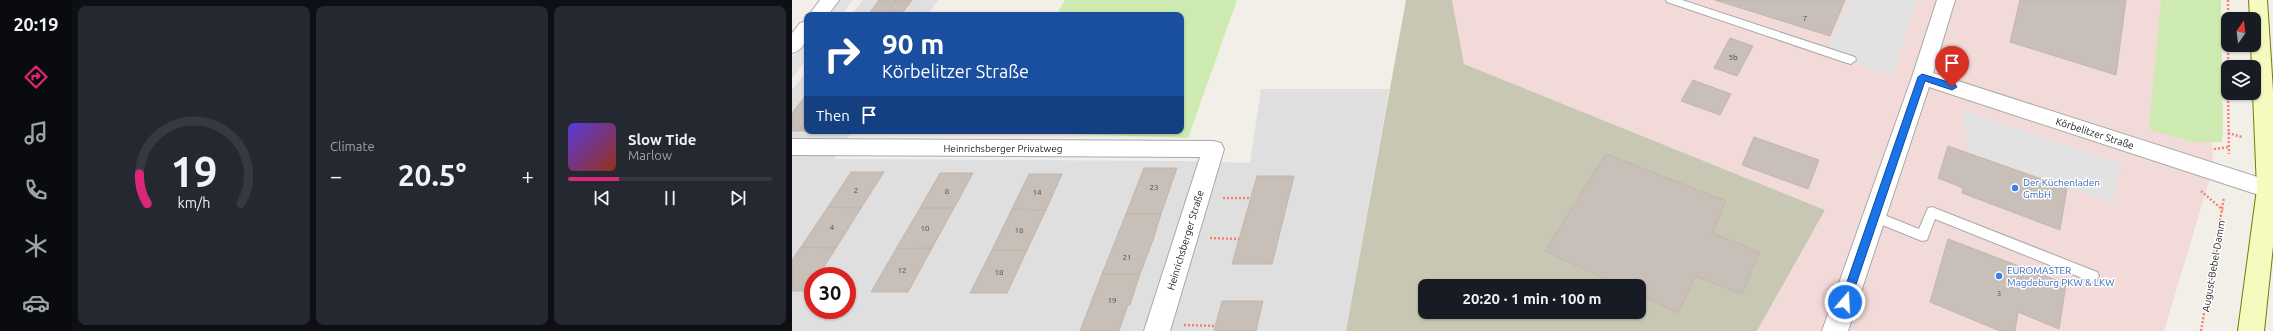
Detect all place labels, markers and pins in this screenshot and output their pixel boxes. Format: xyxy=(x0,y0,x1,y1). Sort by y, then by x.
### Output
pin xyxy=(1935,46,1969,87)
place label: Der Küchenladen GmbH xyxy=(2023,177,2100,200)
marker: Der Küchenladen GmbH xyxy=(2010,183,2020,193)
place label: EUROMASTER Magdeburg PKW & LKW xyxy=(2007,265,2114,288)
marker: EUROMASTER Magdeburg PKW & LKW xyxy=(1994,271,2004,281)

